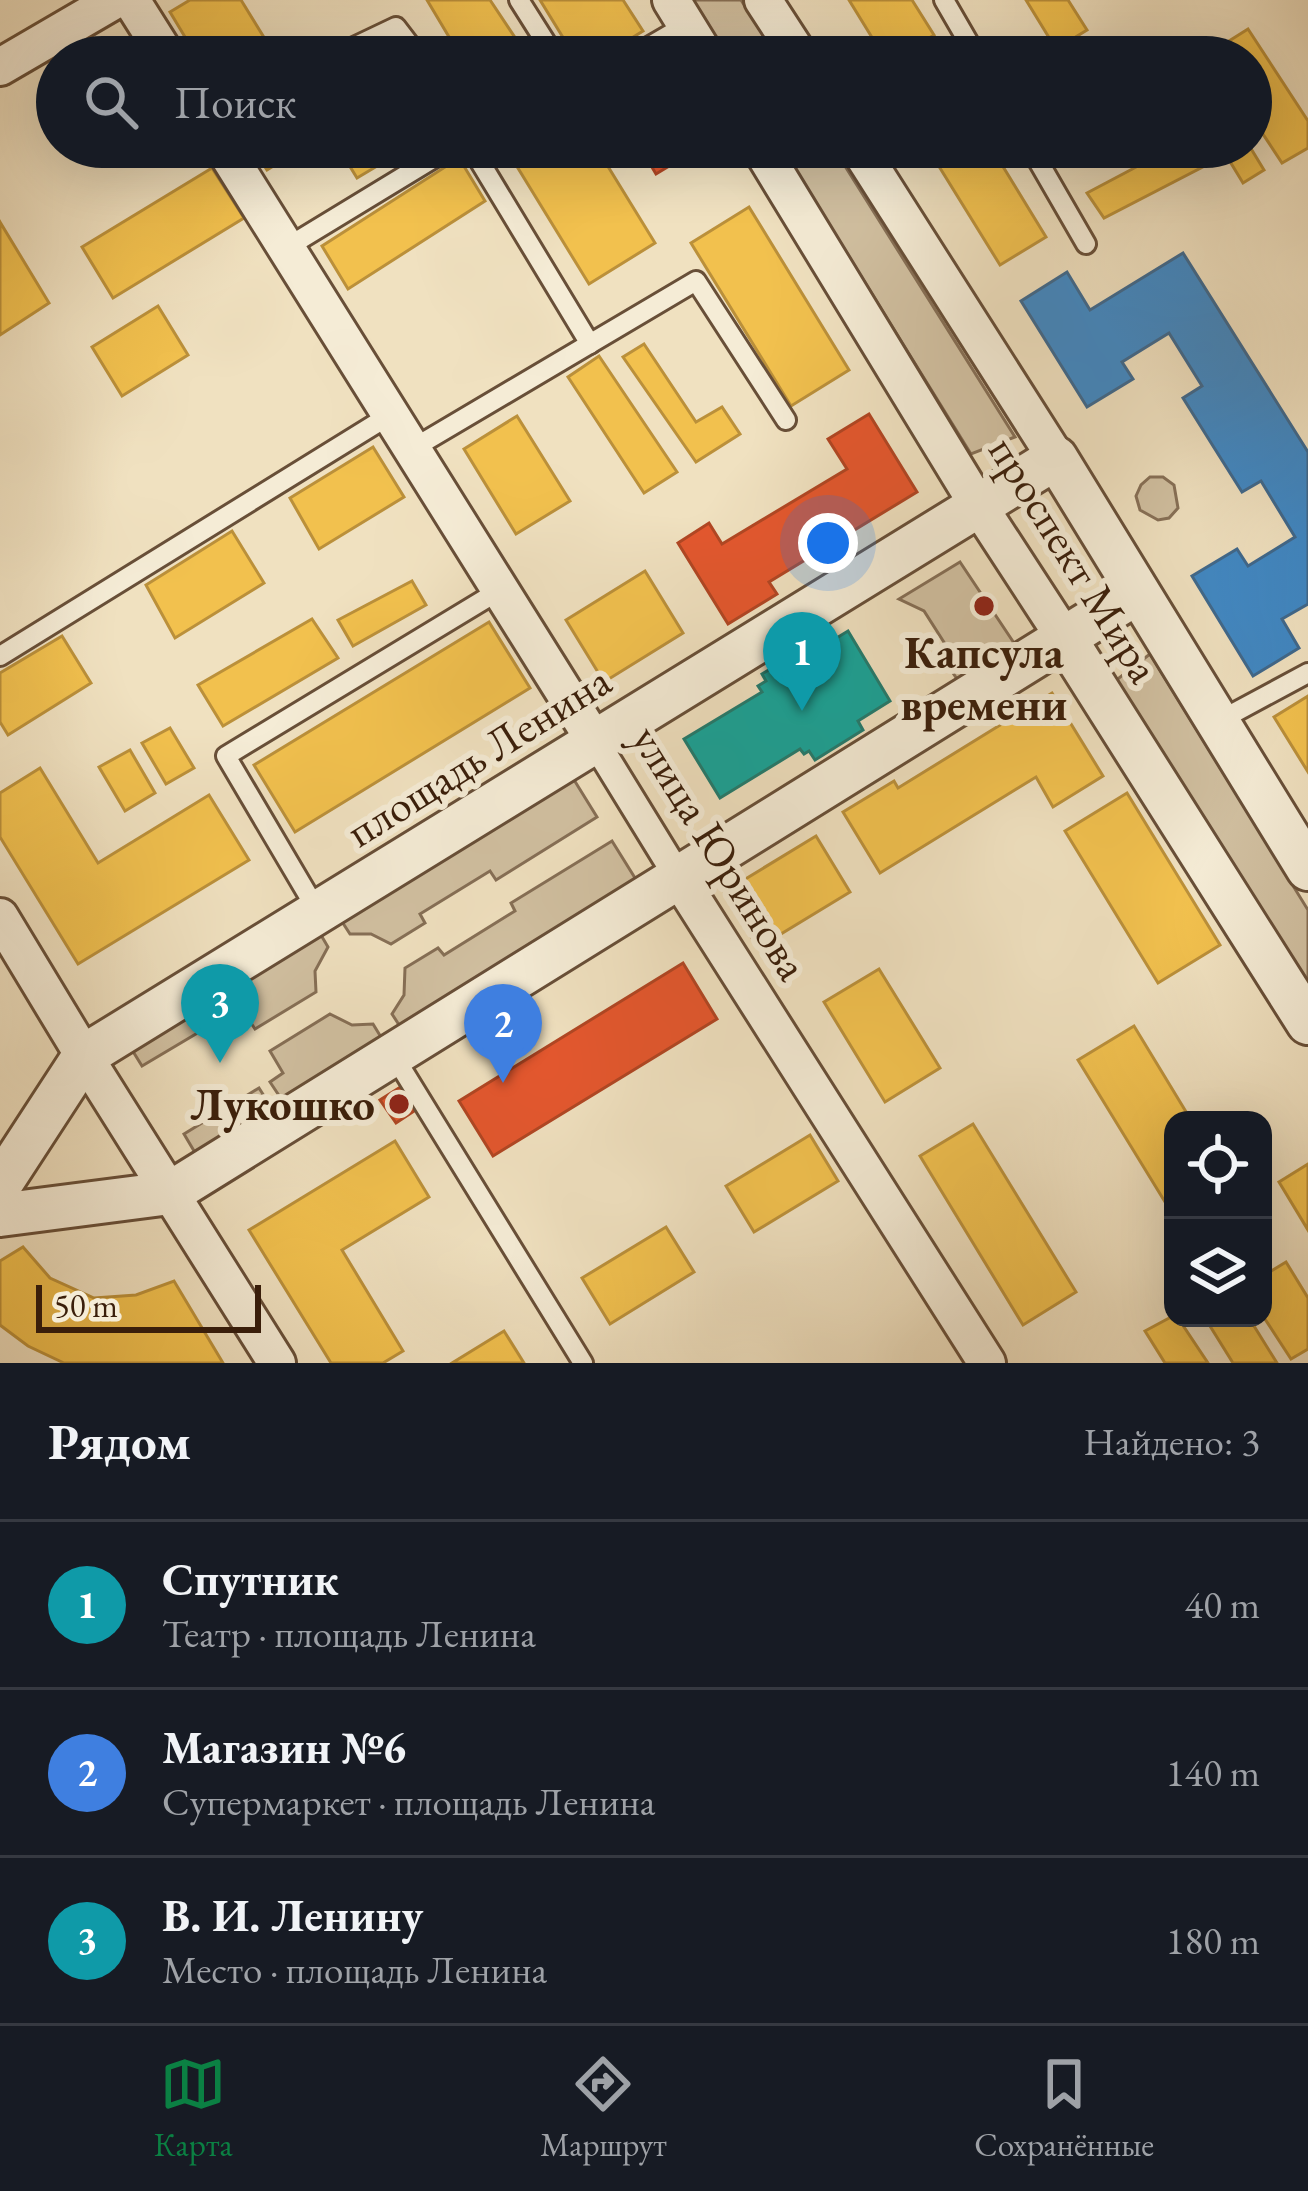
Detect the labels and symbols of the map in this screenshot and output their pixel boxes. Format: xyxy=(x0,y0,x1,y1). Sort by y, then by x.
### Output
street label: проспект Мира xyxy=(976,425,1174,693)
your location xyxy=(798,513,858,573)
marker: Капсула времени xyxy=(971,593,997,619)
pin: 1 xyxy=(763,612,841,711)
place label: Капсула времени xyxy=(901,623,1067,733)
street label: площадь Ленина xyxy=(335,651,621,859)
street label: улица Юринова xyxy=(620,714,823,990)
pin: 3 xyxy=(181,964,259,1063)
pin: 2 xyxy=(464,984,542,1083)
place label: Лукошко xyxy=(190,1075,375,1133)
marker: Лукошко xyxy=(386,1091,412,1117)
scale bar xyxy=(36,1279,261,1332)

